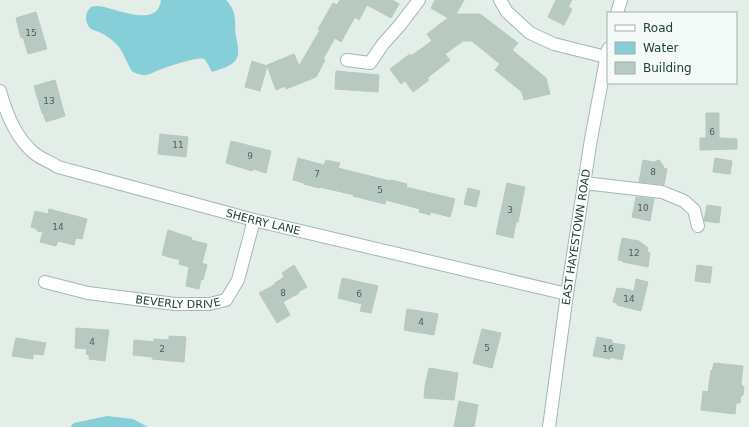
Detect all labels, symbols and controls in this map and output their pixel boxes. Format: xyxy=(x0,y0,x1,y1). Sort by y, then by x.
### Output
legend xyxy=(607,12,737,84)
text: Road xyxy=(643,21,673,35)
house number: 15 xyxy=(25,28,37,38)
text: Water xyxy=(643,41,679,55)
text: Building xyxy=(643,61,692,75)
house number: 13 xyxy=(43,96,55,106)
house number: 6 xyxy=(709,127,715,137)
house number: 11 xyxy=(172,140,184,150)
house number: 9 xyxy=(247,151,253,161)
house number: 8 xyxy=(650,167,656,177)
street label: EAST HAYESTOWN ROAD xyxy=(559,168,593,306)
house number: 7 xyxy=(314,169,320,179)
house number: 5 xyxy=(377,185,383,195)
house number: 10 xyxy=(637,203,649,213)
house number: 3 xyxy=(507,205,513,215)
street label: SHERRY LANE xyxy=(225,206,302,237)
house number: 14 xyxy=(52,222,64,232)
house number: 12 xyxy=(628,248,640,258)
house number: 8 xyxy=(280,288,286,298)
house number: 6 xyxy=(356,289,362,299)
street label: BEVERLY DRIVE xyxy=(135,293,222,311)
house number: 14 xyxy=(623,294,635,304)
house number: 4 xyxy=(418,317,424,327)
house number: 4 xyxy=(89,337,95,347)
house number: 5 xyxy=(484,343,490,353)
house number: 2 xyxy=(159,344,165,354)
house number: 16 xyxy=(602,344,614,354)

